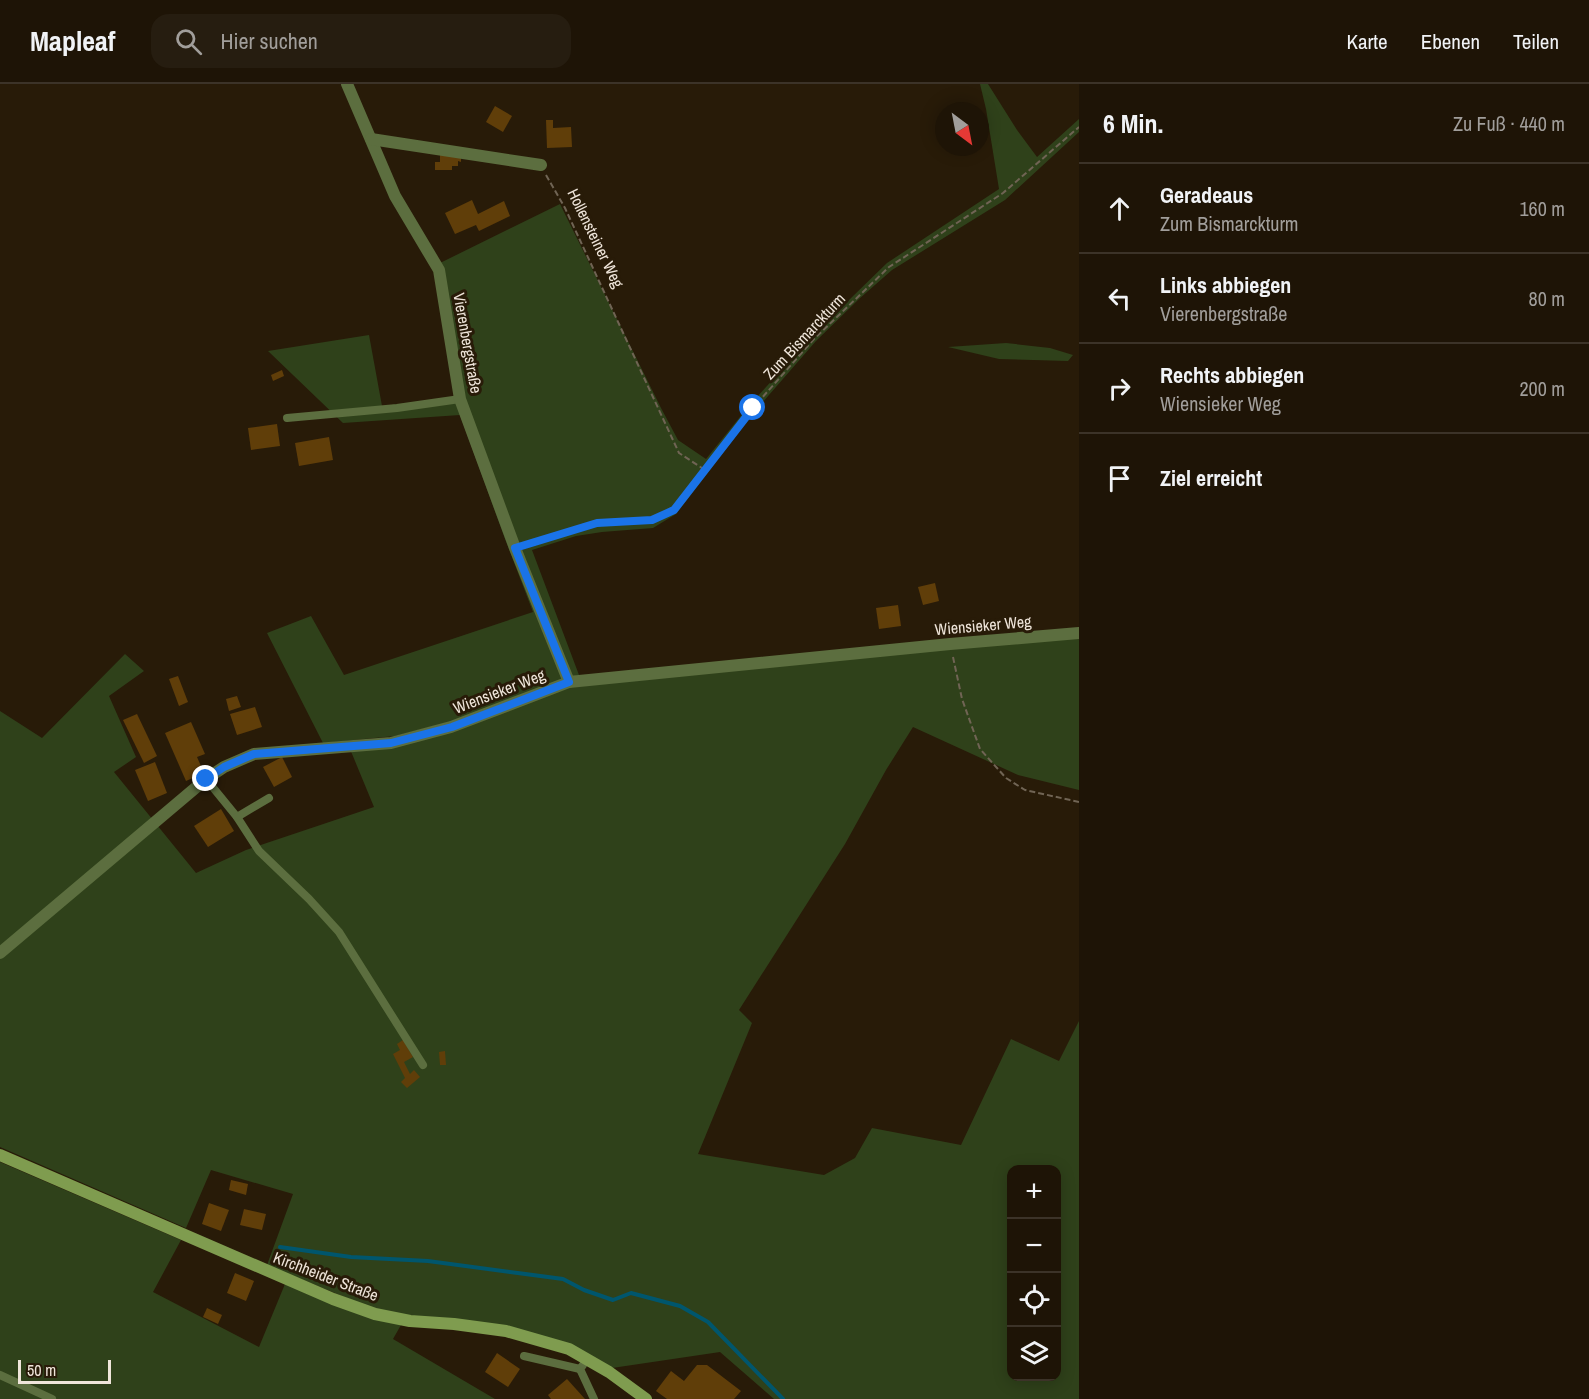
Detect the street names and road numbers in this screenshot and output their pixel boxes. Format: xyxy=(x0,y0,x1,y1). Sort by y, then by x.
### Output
street label: Hollensteiner Weg xyxy=(563,185,630,292)
street label: Zum Bismarckturm xyxy=(758,288,850,384)
street label: Vierenbergstraße xyxy=(448,291,488,395)
street label: Wiensieker Weg xyxy=(934,610,1033,640)
street label: Wiensieker Weg xyxy=(450,663,549,719)
street label: Kirchheider Straße xyxy=(270,1246,382,1306)

